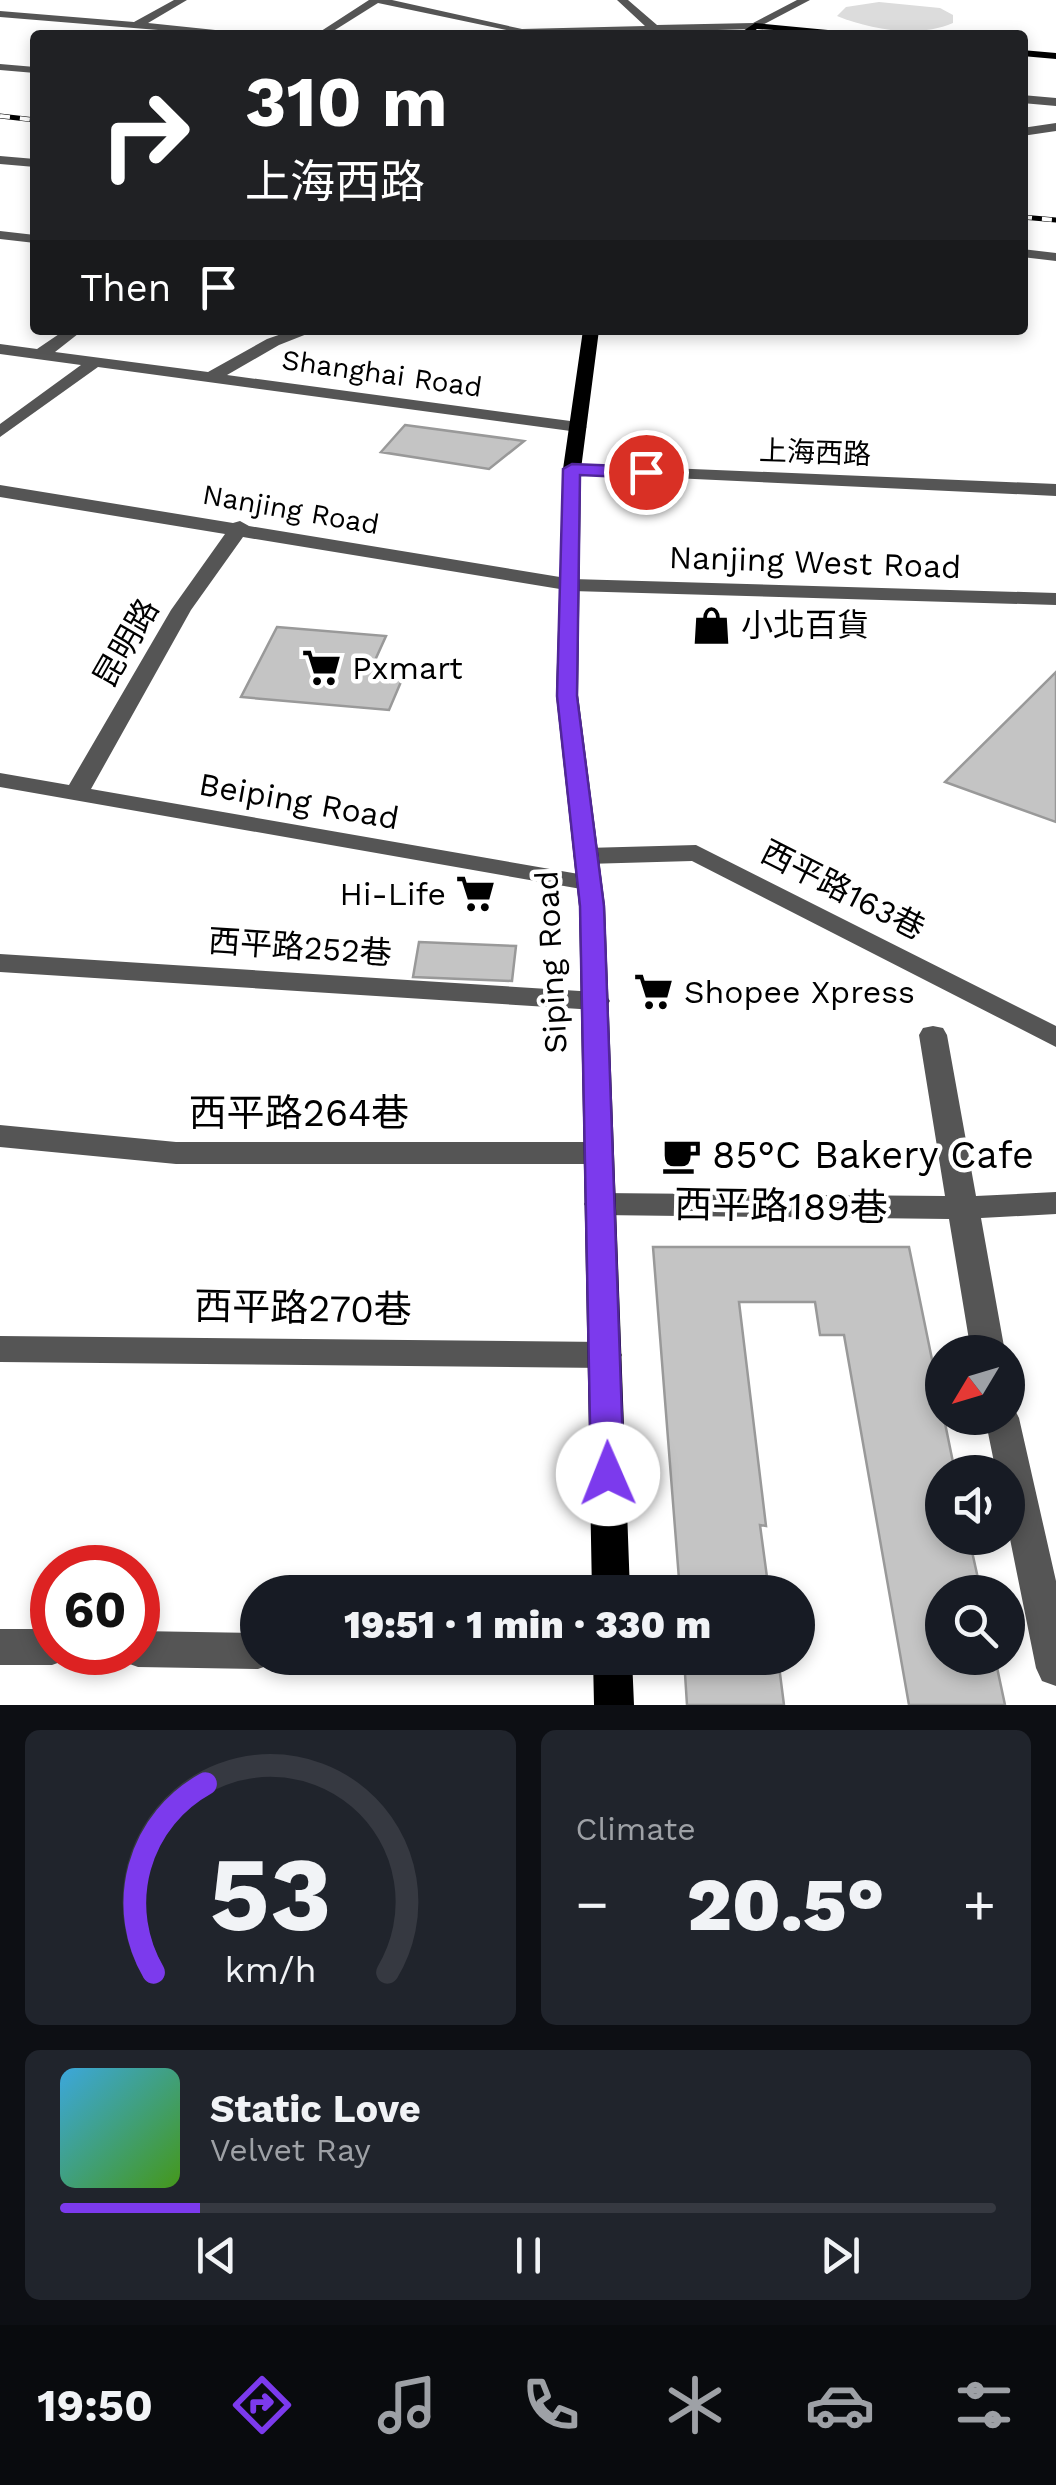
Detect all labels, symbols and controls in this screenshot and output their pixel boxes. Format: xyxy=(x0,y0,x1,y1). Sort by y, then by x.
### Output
text: 310 m xyxy=(245,61,448,143)
icon: right xyxy=(80,70,210,200)
text: 上海西路 xyxy=(245,155,425,208)
icon: arrive xyxy=(191,260,246,315)
text: Then xyxy=(80,266,171,310)
street label: Shanghai Road xyxy=(280,343,484,404)
pin xyxy=(604,430,689,515)
street label: 上海西路 xyxy=(758,434,872,471)
icon: arrive xyxy=(619,445,674,500)
street label: Nanjing Road xyxy=(200,478,382,541)
street label: Nanjing West Road xyxy=(668,538,962,586)
street label: 昆明路 xyxy=(86,592,166,694)
shop icon: 小北百貨 xyxy=(690,604,732,646)
place label: 小北百貨 xyxy=(741,606,869,644)
supermarket icon: Pxmart xyxy=(301,647,343,689)
place label: Pxmart xyxy=(352,649,463,687)
street label: Beiping Road xyxy=(196,765,402,837)
street label: 西平路163巷 xyxy=(755,833,931,947)
street label: Siping Road xyxy=(527,869,575,1055)
supermarket icon: Hi-Life xyxy=(455,873,497,915)
place label: Hi-Life xyxy=(339,875,446,913)
street label: 西平路252巷 xyxy=(207,922,393,972)
supermarket icon: Shopee Xpress xyxy=(633,971,675,1013)
place label: Shopee Xpress xyxy=(684,973,915,1011)
street label: 西平路264巷 xyxy=(189,1091,409,1135)
place label: 85°C Bakery Cafe xyxy=(712,1133,1034,1177)
cafe icon: 85°C Bakery Cafe xyxy=(661,1134,703,1176)
street label: 西平路189巷 xyxy=(674,1182,888,1230)
street label: 西平路270巷 xyxy=(194,1284,412,1332)
north arrow xyxy=(925,1335,1025,1435)
map controls xyxy=(925,1335,1025,1675)
position arrow xyxy=(556,1422,660,1526)
button: sound xyxy=(925,1455,1025,1555)
speed limit sign: 60 xyxy=(30,1545,160,1675)
button: search xyxy=(925,1575,1025,1675)
text: 19:51 · 1 min · 330 m xyxy=(344,1603,711,1647)
text: Climate xyxy=(576,1810,696,1848)
text: 53 xyxy=(209,1833,331,1955)
text: 20.5° xyxy=(687,1860,885,1948)
text: − xyxy=(576,1872,609,1936)
text: + xyxy=(963,1872,996,1936)
text: km/h xyxy=(224,1949,316,1991)
text: Static Love xyxy=(210,2087,421,2131)
text: Velvet Ray xyxy=(210,2131,371,2169)
icon: previous xyxy=(189,2228,244,2283)
icon: pause xyxy=(501,2228,556,2283)
icon: next xyxy=(813,2228,868,2283)
icon: directions xyxy=(227,2370,297,2440)
icon: music xyxy=(372,2370,442,2440)
icon: phone xyxy=(516,2370,586,2440)
icon: climate xyxy=(660,2370,730,2440)
icon: car xyxy=(805,2370,875,2440)
icon: filters xyxy=(949,2370,1019,2440)
text: 19:50 xyxy=(37,2379,153,2432)

